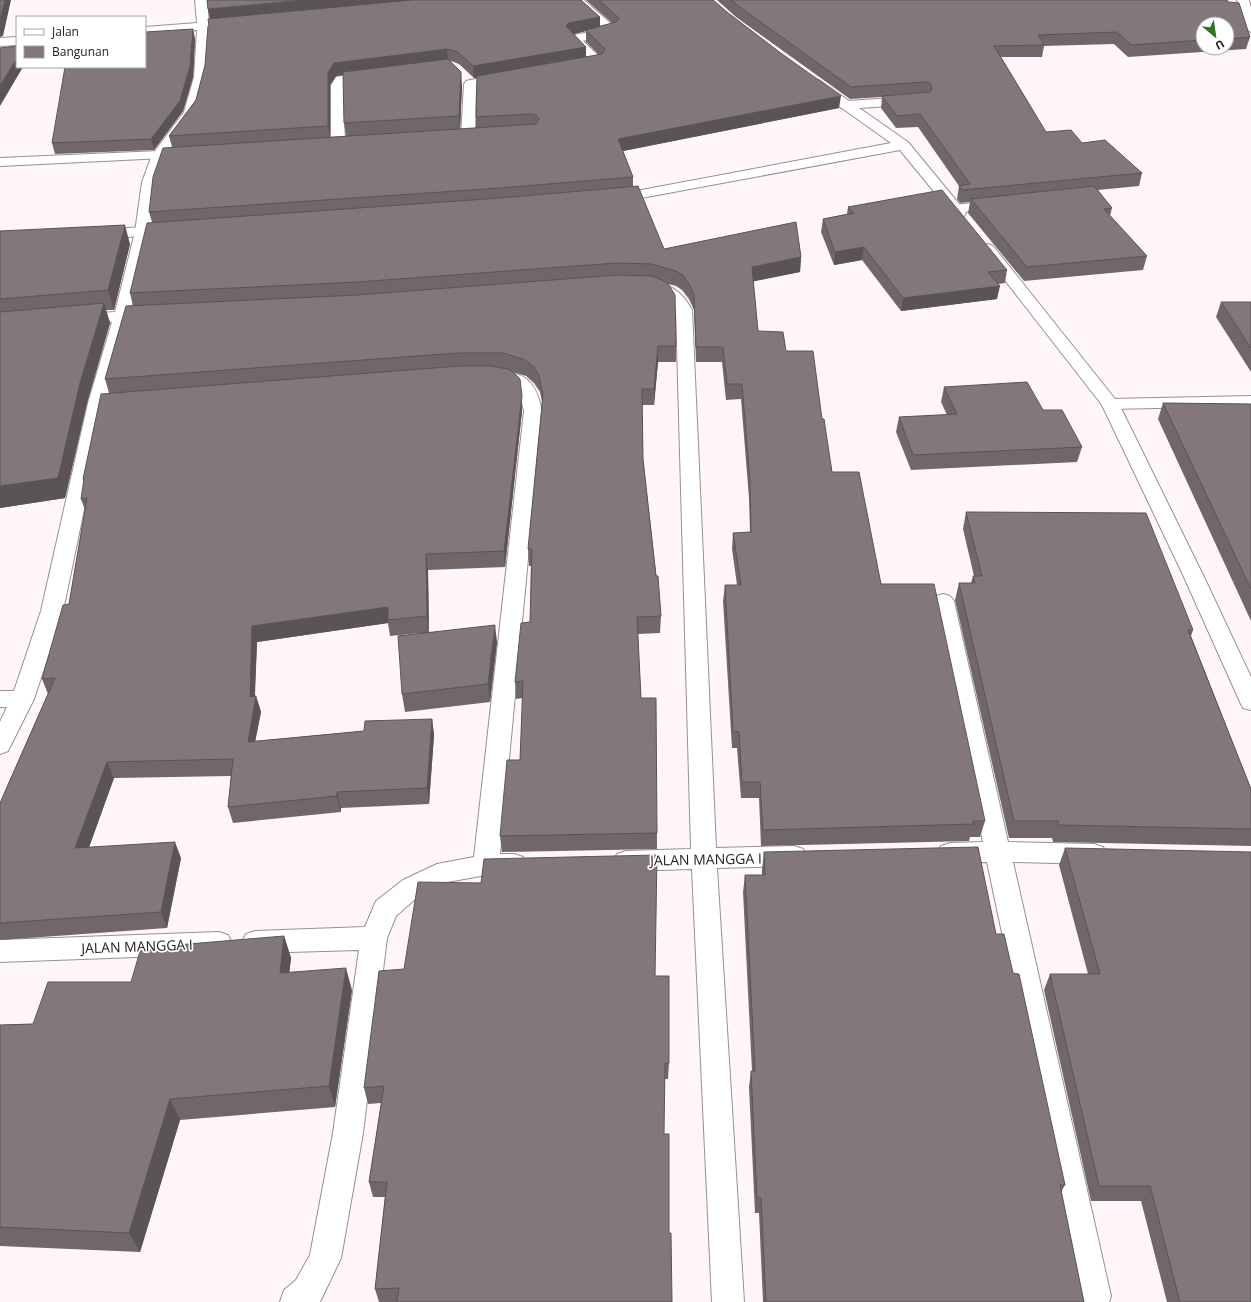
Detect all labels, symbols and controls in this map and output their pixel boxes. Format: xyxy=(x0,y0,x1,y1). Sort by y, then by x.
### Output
legend xyxy=(16,16,146,68)
north arrow xyxy=(1195,16,1235,56)
text: Jalan xyxy=(51,23,79,40)
text: U xyxy=(1213,37,1227,54)
text: Bangunan xyxy=(52,43,109,60)
street label: JALAN MANGGA I xyxy=(648,849,762,870)
street label: JALAN MANGGA I xyxy=(79,935,193,958)

